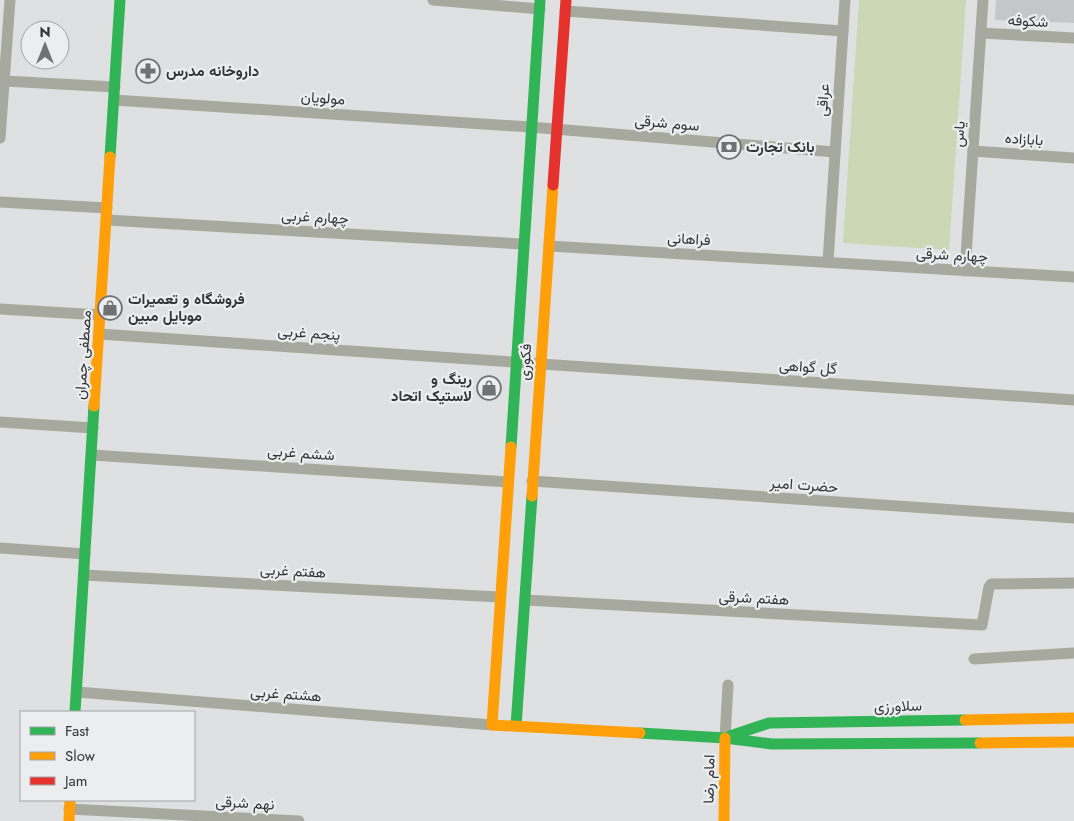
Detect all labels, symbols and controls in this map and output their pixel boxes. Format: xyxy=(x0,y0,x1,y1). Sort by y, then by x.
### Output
street label: شکوفه xyxy=(1007,9,1049,33)
north arrow xyxy=(20,20,70,70)
text: N xyxy=(39,22,51,42)
pharmacy icon: داروخانه مدرس xyxy=(135,58,161,84)
place label: داروخانه مدرس xyxy=(166,60,259,82)
street label: عراقی xyxy=(811,83,835,117)
street label: مولویان xyxy=(300,85,346,111)
street label: سوم شرقی xyxy=(634,109,701,137)
street label: یاس xyxy=(947,120,971,148)
street label: بابازاده xyxy=(1004,127,1044,151)
bank icon: بانک تجارت xyxy=(716,134,742,160)
place label: بانک تجارت xyxy=(746,136,815,158)
street label: چهارم غربی xyxy=(281,204,349,230)
street label: فراهانی xyxy=(667,227,711,251)
street label: چهارم شرقی xyxy=(915,242,989,268)
place label: فروشگاه و تعمیرات موبایل مبین xyxy=(128,288,245,327)
shop icon: فروشگاه و تعمیرات موبایل مبین xyxy=(97,295,123,321)
street label: مصطفی چمران xyxy=(69,309,97,401)
street label: پنجم غربی xyxy=(277,320,341,346)
street label: فکوری xyxy=(513,343,537,381)
street label: گل گواهی xyxy=(778,354,838,380)
place label: رینگ و لاستیک اتحاد xyxy=(391,368,472,407)
shop icon: رینگ و لاستیک اتحاد xyxy=(476,375,502,401)
street label: ششم غربی xyxy=(267,440,335,466)
street label: حضرت امیر xyxy=(768,472,839,498)
street label: هفتم غربی xyxy=(259,558,327,584)
street label: هفتم شرقی xyxy=(718,585,790,611)
street label: هشتم غربی xyxy=(250,681,322,707)
street label: سلاورزی xyxy=(874,695,922,717)
legend xyxy=(20,711,195,801)
text: Fast xyxy=(65,720,89,742)
text: Slow xyxy=(65,745,96,767)
street label: امام رضا xyxy=(698,754,720,804)
text: Jam xyxy=(63,770,88,792)
street label: نهم شرقی xyxy=(215,790,275,816)

